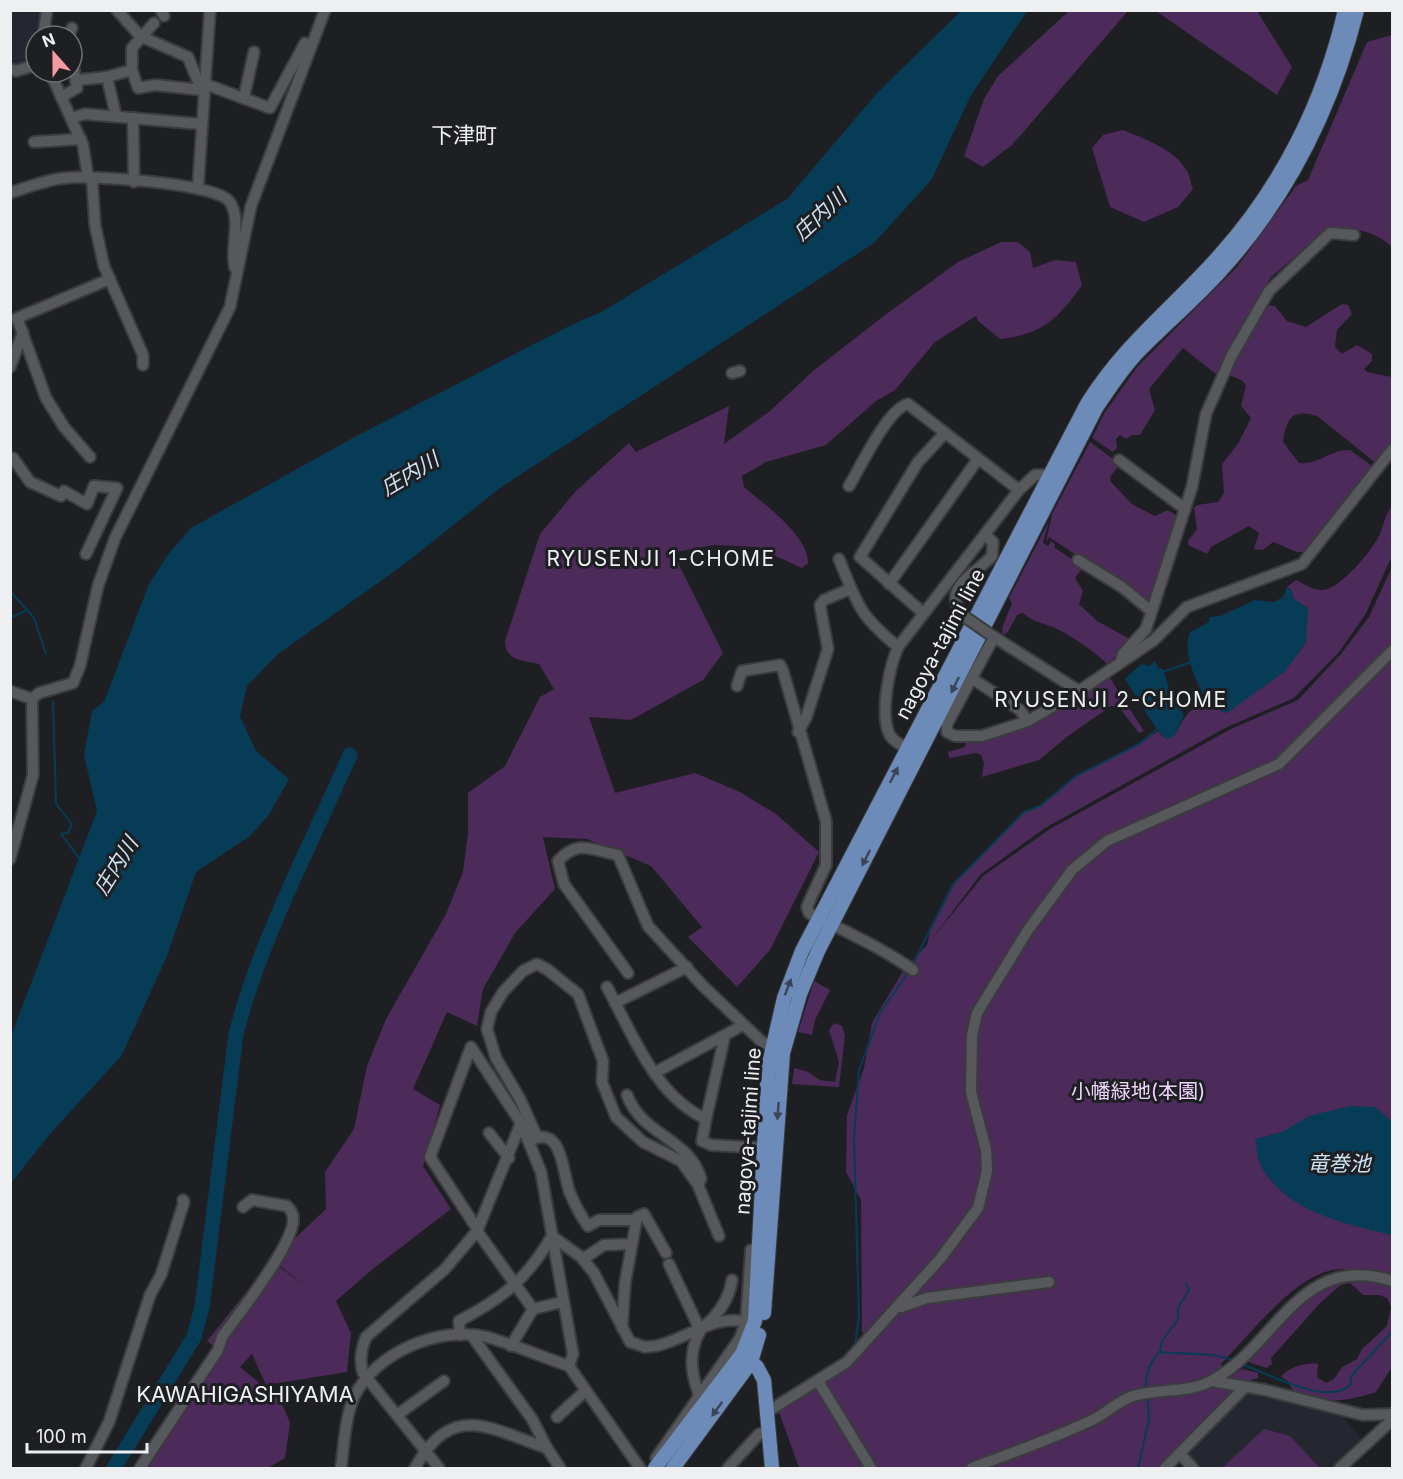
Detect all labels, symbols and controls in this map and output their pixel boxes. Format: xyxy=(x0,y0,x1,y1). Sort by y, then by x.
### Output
north arrow xyxy=(24,24,84,84)
text: N xyxy=(39,28,58,52)
district label: 下津町 xyxy=(431,122,497,148)
water label: 庄内川 xyxy=(788,183,853,245)
water label: 庄内川 xyxy=(376,446,445,501)
district label: RYUSENJI 1-CHOME xyxy=(546,546,776,571)
street label: nagoya-tajimi line xyxy=(890,565,990,723)
one-way arrow xyxy=(950,676,959,693)
district label: RYUSENJI 2-CHOME xyxy=(994,687,1228,712)
one-way arrow xyxy=(889,766,898,783)
water label: 庄内川 xyxy=(88,831,144,899)
one-way arrow xyxy=(861,850,871,867)
one-way arrow xyxy=(784,978,793,996)
street label: nagoya-tajimi line xyxy=(730,1047,766,1215)
park label: 小幡緑地(本園) xyxy=(1071,1079,1205,1103)
one-way arrow xyxy=(773,1102,783,1121)
water label: 竜巻池 xyxy=(1308,1151,1372,1176)
district label: KAWAHIGASHIYAMA xyxy=(136,1381,354,1407)
one-way arrow xyxy=(711,1400,723,1416)
scale bar xyxy=(27,1416,147,1454)
text: 100 m xyxy=(36,1426,87,1447)

